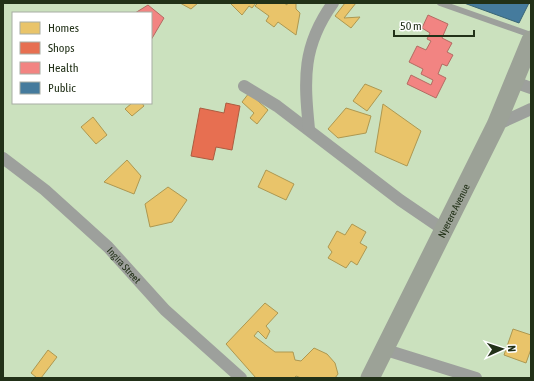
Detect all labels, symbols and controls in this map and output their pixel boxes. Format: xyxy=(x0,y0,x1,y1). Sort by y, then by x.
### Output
legend xyxy=(12,12,152,104)
scale bar xyxy=(394,12,474,38)
text: 50 m xyxy=(400,19,422,33)
text: Homes xyxy=(48,21,79,35)
text: Shops xyxy=(48,41,74,55)
text: Health xyxy=(48,61,78,75)
text: Public xyxy=(48,81,76,95)
street label: Nyerere Avenue xyxy=(435,182,472,239)
street label: Ingira Street xyxy=(105,245,143,285)
north arrow xyxy=(482,329,522,369)
text: N xyxy=(506,345,518,352)

